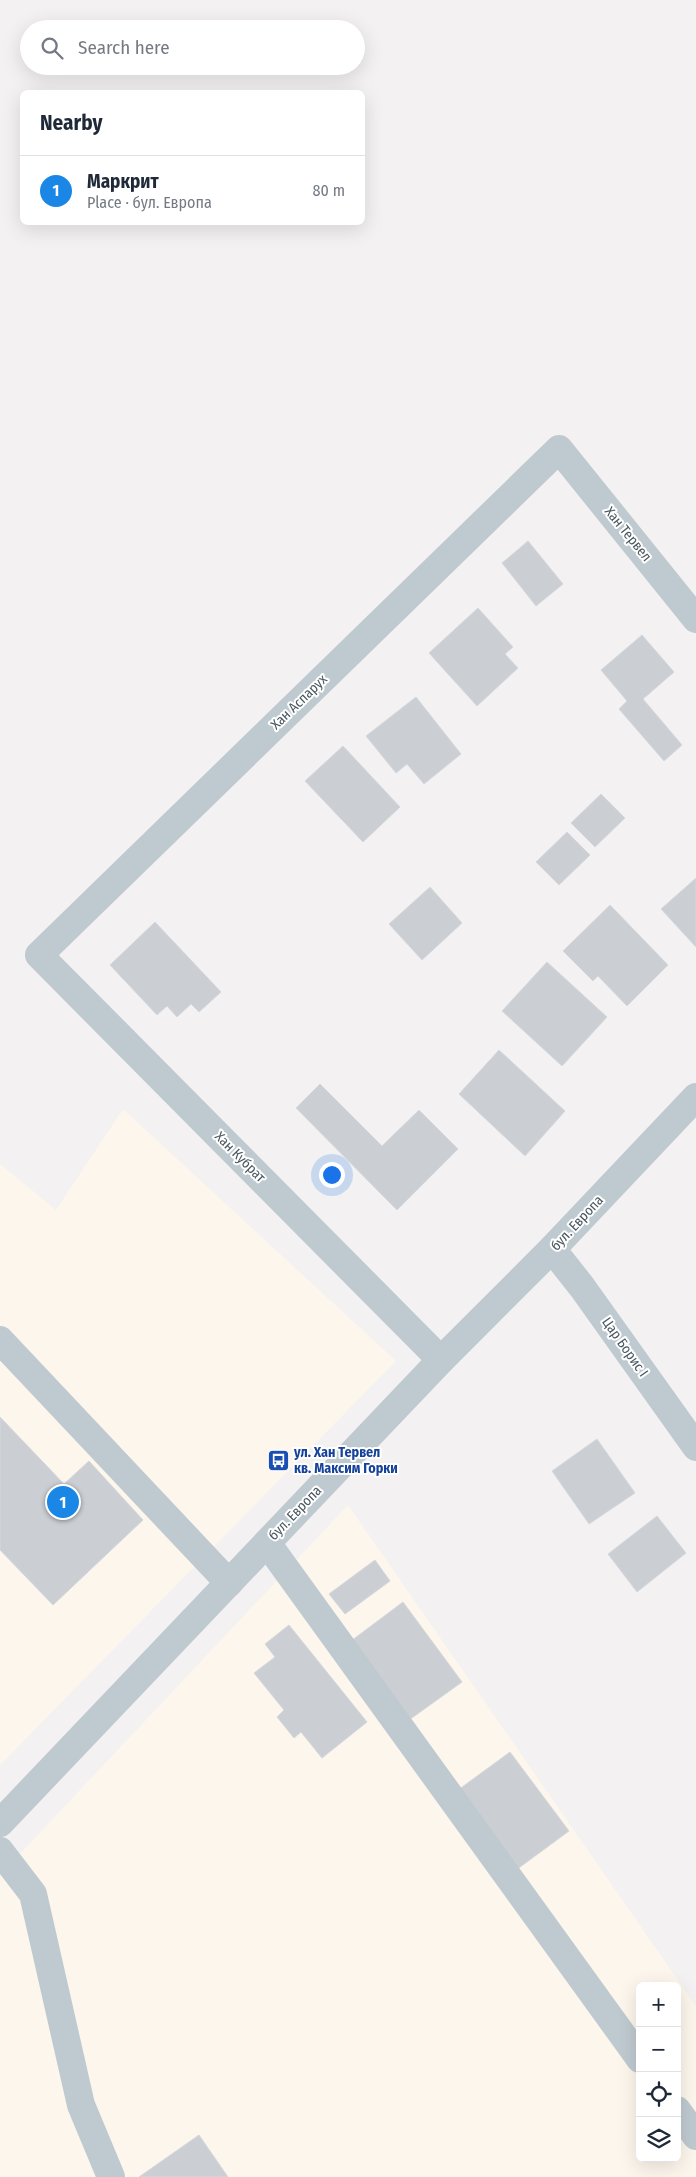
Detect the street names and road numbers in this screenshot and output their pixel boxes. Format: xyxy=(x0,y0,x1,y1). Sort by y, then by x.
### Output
street label: Хан Тервел xyxy=(601,503,655,565)
street label: Хан Аспарух xyxy=(267,670,331,733)
street label: Хан Кубрат xyxy=(211,1128,269,1186)
street label: бул. Европа xyxy=(547,1192,607,1254)
street label: Цар Борис I xyxy=(598,1314,652,1380)
street label: бул. Европа xyxy=(265,1482,325,1544)

